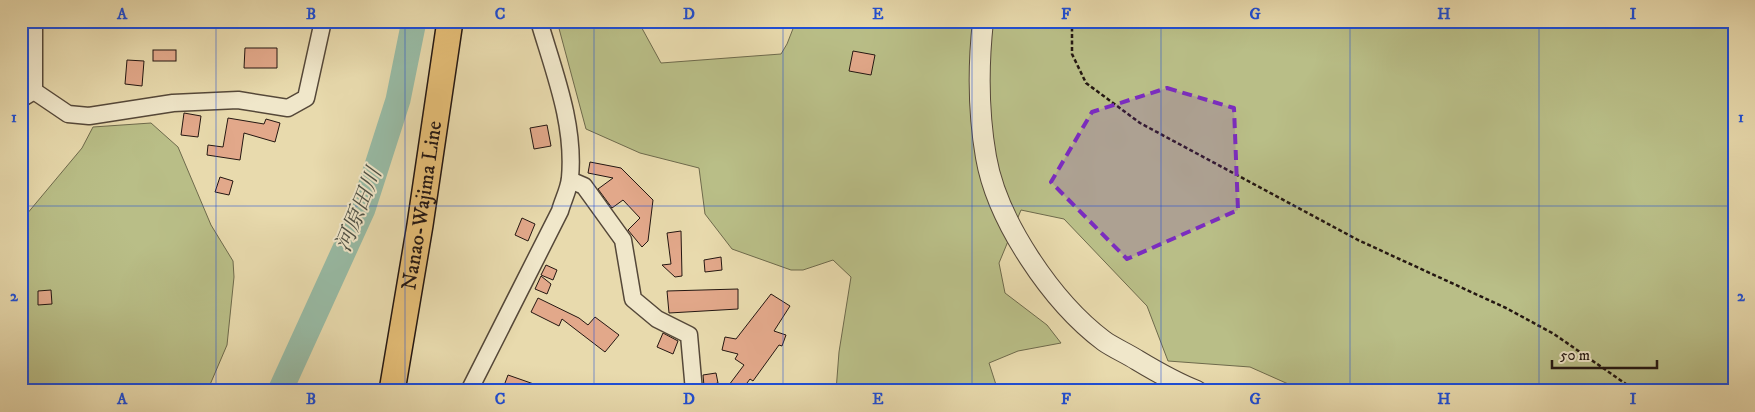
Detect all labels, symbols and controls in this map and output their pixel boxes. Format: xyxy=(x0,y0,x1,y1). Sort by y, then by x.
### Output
text: A xyxy=(116,4,128,24)
text: B xyxy=(306,4,316,24)
text: C xyxy=(495,4,505,24)
text: D xyxy=(683,4,695,24)
text: E xyxy=(872,4,884,24)
text: F xyxy=(1061,4,1071,24)
text: G xyxy=(1249,4,1261,24)
text: H xyxy=(1437,4,1451,24)
text: I xyxy=(1630,4,1637,24)
text: 1 xyxy=(11,107,17,127)
text: 1 xyxy=(1738,107,1744,127)
street label: Nanao-Wajima Line xyxy=(396,119,448,292)
water label: 河原田川 xyxy=(330,162,389,256)
text: 2 xyxy=(10,286,19,306)
text: 2 xyxy=(1737,286,1746,306)
scale bar xyxy=(1552,337,1658,369)
text: 50 m xyxy=(1560,346,1590,365)
text: A xyxy=(116,389,128,409)
text: B xyxy=(306,389,316,409)
text: C xyxy=(495,389,505,409)
text: D xyxy=(683,389,695,409)
text: E xyxy=(872,389,884,409)
text: F xyxy=(1061,389,1071,409)
text: G xyxy=(1249,389,1261,409)
text: H xyxy=(1437,389,1451,409)
text: I xyxy=(1630,389,1637,409)

